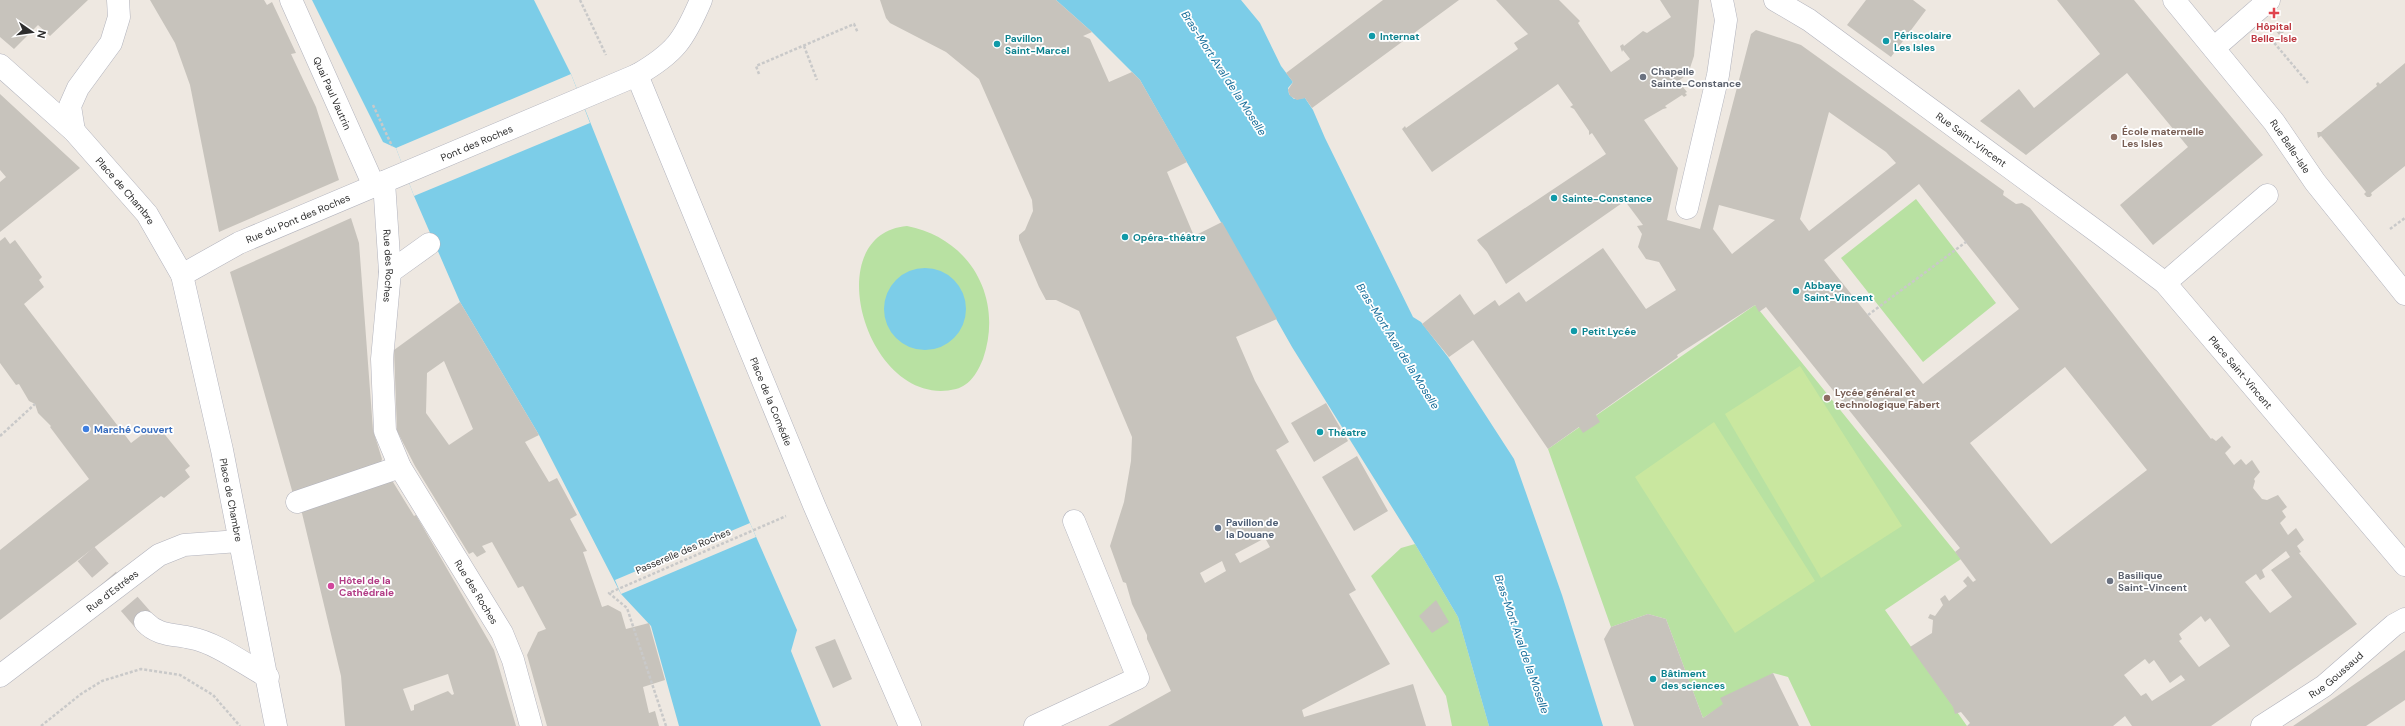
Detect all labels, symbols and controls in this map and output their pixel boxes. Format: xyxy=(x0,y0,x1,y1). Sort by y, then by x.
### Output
marker: Hôpital Belle-Isle xyxy=(2268,7,2280,19)
water label: Bras-Mort Aval de la Moselle xyxy=(1178,8,1270,138)
north arrow xyxy=(12,12,52,52)
place label: Hôpital Belle-Isle xyxy=(2251,20,2297,45)
text: N xyxy=(34,29,49,40)
place label: Périscolaire Les Isles xyxy=(1894,29,1952,54)
place label: Internat xyxy=(1380,30,1420,43)
marker: Internat xyxy=(1367,31,1377,41)
place label: Pavillon Saint-Marcel xyxy=(1005,32,1070,57)
marker: Périscolaire Les Isles xyxy=(1881,36,1891,46)
marker: Pavillon Saint-Marcel xyxy=(992,39,1002,49)
street label: Quai Paul Vautrin xyxy=(311,55,355,132)
place label: Chapelle Sainte-Constance xyxy=(1651,65,1741,90)
marker: Chapelle Sainte-Constance xyxy=(1638,72,1648,82)
street label: Rue Saint-Vincent xyxy=(1934,109,2009,170)
street label: Rue Belle-Isle xyxy=(2267,117,2314,176)
street label: Pont des Roches xyxy=(438,122,515,164)
place label: École maternelle Les Isles xyxy=(2122,125,2204,150)
marker: École maternelle Les Isles xyxy=(2109,132,2119,142)
street label: Place de Chambre xyxy=(93,154,158,227)
street label: Rue du Pont des Roches xyxy=(244,190,352,246)
place label: Sainte-Constance xyxy=(1562,192,1652,205)
marker: Sainte-Constance xyxy=(1549,193,1559,203)
street label: Rue des Roches xyxy=(381,229,397,303)
place label: Opéra-théâtre xyxy=(1133,231,1206,244)
marker: Opéra-théâtre xyxy=(1120,232,1130,242)
place label: Abbaye Saint-Vincent xyxy=(1804,279,1873,304)
water label: Bras-Mort Aval de la Moselle xyxy=(1353,280,1443,412)
marker: Abbaye Saint-Vincent xyxy=(1791,286,1801,296)
place label: Petit Lycée xyxy=(1582,325,1636,338)
marker: Petit Lycée xyxy=(1569,326,1579,336)
street label: Place Saint-Vincent xyxy=(2206,333,2276,411)
street label: Place de la Comédie xyxy=(747,355,796,448)
place label: Lycée général et technologique Fabert xyxy=(1835,386,1940,411)
marker: Lycée général et technologique Fabert xyxy=(1822,393,1832,403)
place label: Marché Couvert xyxy=(94,423,173,436)
marker: Marché Couvert xyxy=(81,424,91,434)
place label: Théatre xyxy=(1328,426,1366,439)
marker: Théatre xyxy=(1315,427,1325,437)
street label: Place de Chambre xyxy=(217,457,246,543)
place label: Pavillon de la Douane xyxy=(1226,516,1278,541)
marker: Pavillon de la Douane xyxy=(1213,523,1223,533)
street label: Passerelle des Roches xyxy=(633,525,733,577)
street label: Rue des Roches xyxy=(452,557,501,626)
street label: Rue d'Estrées xyxy=(84,567,141,615)
place label: Basilique Saint-Vincent xyxy=(2118,569,2187,594)
water label: Bras-Mort Aval de la Moselle xyxy=(1492,573,1552,715)
place label: Hôtel de la Cathédrale xyxy=(339,574,394,599)
marker: Basilique Saint-Vincent xyxy=(2105,576,2115,586)
marker: Hôtel de la Cathédrale xyxy=(326,581,336,591)
street label: Rue Goussaud xyxy=(2306,648,2366,701)
place label: Bâtiment des sciences xyxy=(1661,667,1725,692)
marker: Bâtiment des sciences xyxy=(1648,674,1658,684)

